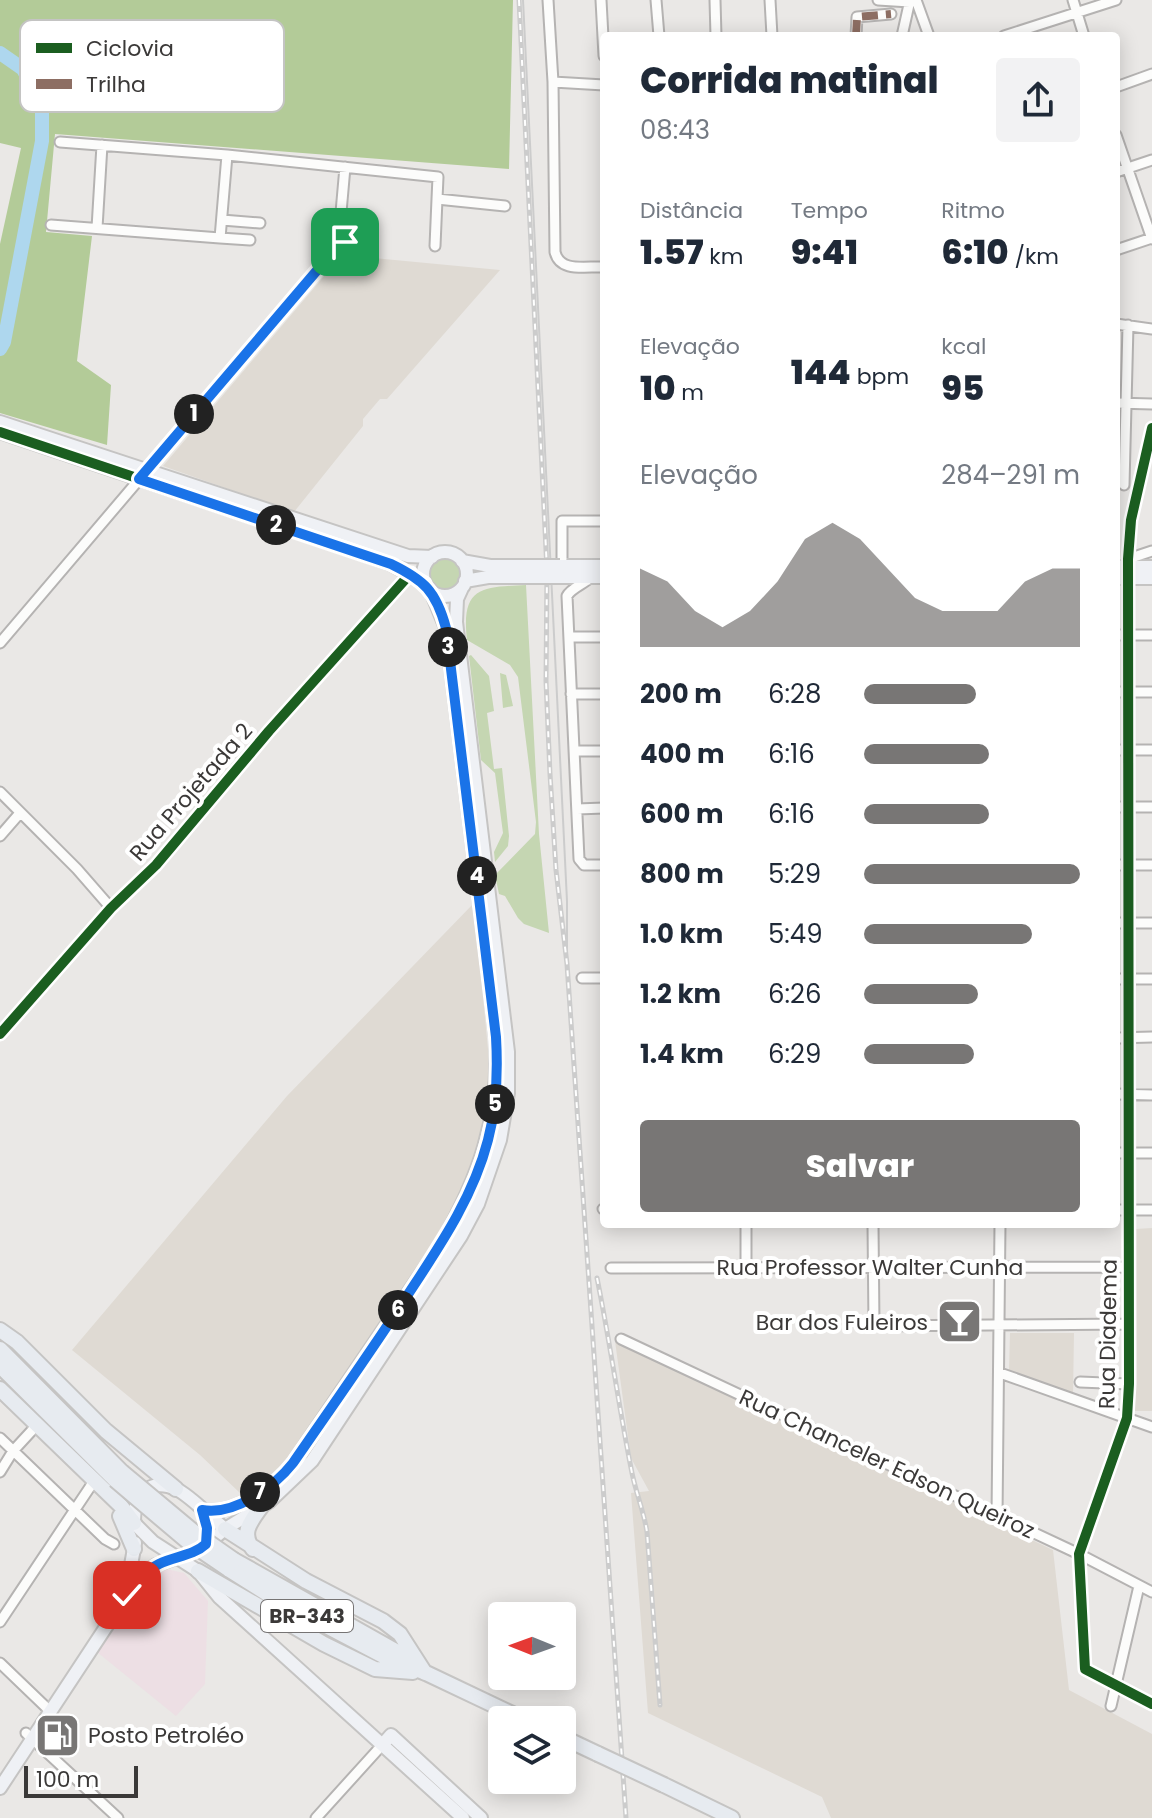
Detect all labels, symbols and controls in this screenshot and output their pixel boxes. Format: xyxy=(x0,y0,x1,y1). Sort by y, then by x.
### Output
legend xyxy=(20,20,284,112)
text: Ciclovia xyxy=(86,33,174,64)
text: Corrida matinal xyxy=(640,55,939,106)
button: share xyxy=(996,58,1080,142)
text: Trilha xyxy=(86,69,146,100)
text: 08:43 xyxy=(640,112,710,148)
text: Distância xyxy=(640,195,743,226)
text: Tempo xyxy=(791,195,868,226)
text: Ritmo xyxy=(941,195,1005,226)
pin xyxy=(311,208,379,276)
icon: arrive xyxy=(323,220,367,264)
text: 1.57 xyxy=(640,228,703,276)
text: 9:41 xyxy=(791,228,858,276)
text: 6:10 xyxy=(941,228,1009,276)
text: km xyxy=(703,241,743,272)
text: /km xyxy=(1009,241,1059,272)
text: Elevação xyxy=(640,331,740,362)
text: kcal xyxy=(941,331,986,362)
text: 144 xyxy=(791,348,851,396)
text: bpm xyxy=(851,361,909,392)
text: 10 xyxy=(640,364,676,412)
text: 95 xyxy=(941,364,984,412)
text: m xyxy=(676,377,704,408)
pin: 1 xyxy=(174,394,214,434)
text: 1 xyxy=(190,398,198,429)
text: Elevação xyxy=(640,457,758,493)
text: 284–291 m xyxy=(941,457,1080,493)
pin: 2 xyxy=(256,505,296,545)
text: 2 xyxy=(270,509,282,540)
pin: 3 xyxy=(428,627,468,667)
text: 3 xyxy=(441,631,455,662)
text: 200 m xyxy=(640,676,722,712)
text: 6:28 xyxy=(768,676,821,712)
street label: Rua Projetada 2 xyxy=(122,716,260,868)
text: 400 m xyxy=(640,736,725,772)
text: 6:16 xyxy=(768,736,815,772)
text: 600 m xyxy=(640,796,724,832)
text: 6:16 xyxy=(768,796,815,832)
pin: 4 xyxy=(457,856,497,896)
text: 800 m xyxy=(640,856,724,892)
text: 5:29 xyxy=(768,856,821,892)
text: 4 xyxy=(470,860,484,891)
text: 1.0 km xyxy=(640,916,723,952)
text: 5:49 xyxy=(768,916,823,952)
text: 1.2 km xyxy=(640,976,721,1012)
text: 6:26 xyxy=(768,976,822,1012)
text: 1.4 km xyxy=(640,1036,724,1072)
text: 6:29 xyxy=(768,1036,821,1072)
pin: 5 xyxy=(475,1084,515,1124)
text: 5 xyxy=(488,1088,502,1119)
button: Salvar xyxy=(640,1120,1080,1212)
street label: Rua Professor Walter Cunha xyxy=(717,1252,1023,1283)
street label: Rua Diadema xyxy=(1091,1259,1125,1409)
pin: 6 xyxy=(378,1290,418,1330)
text: 6 xyxy=(391,1294,405,1325)
bar icon: Bar dos Fuleiros xyxy=(935,1298,983,1346)
place label: Bar dos Fuleiros xyxy=(756,1307,928,1338)
street label: Rua Chanceler Edson Queiroz xyxy=(734,1382,1040,1546)
pin: 7 xyxy=(240,1472,280,1512)
text: 7 xyxy=(254,1476,266,1507)
pin xyxy=(93,1561,161,1629)
icon: check xyxy=(105,1573,149,1617)
road number: BR-343 xyxy=(261,1600,353,1632)
north arrow xyxy=(488,1602,576,1690)
map controls xyxy=(488,1602,576,1794)
button: layers xyxy=(488,1706,576,1794)
fuel station icon: Posto Petroléo xyxy=(33,1711,81,1759)
place label: Posto Petroléo xyxy=(88,1720,244,1751)
scale bar xyxy=(24,1762,138,1798)
text: 100 m xyxy=(36,1764,99,1795)

